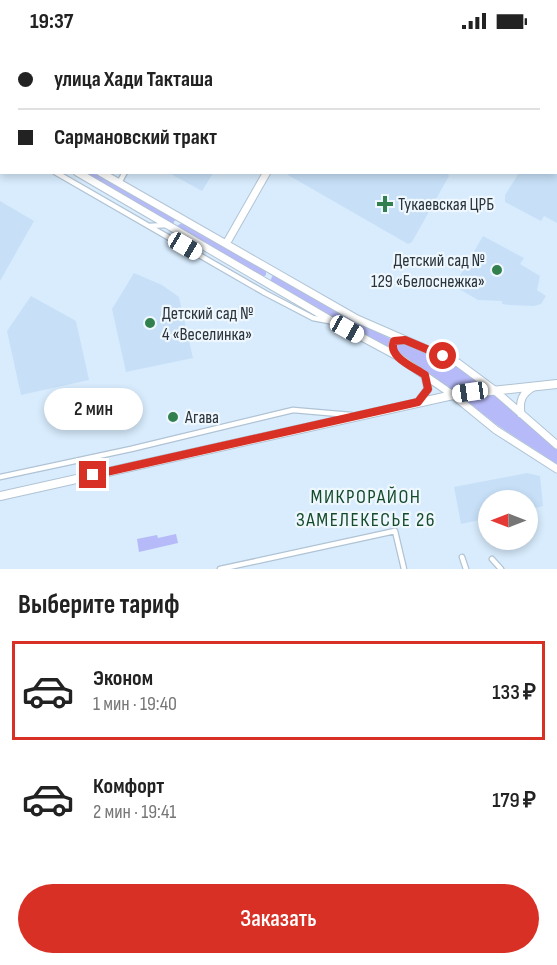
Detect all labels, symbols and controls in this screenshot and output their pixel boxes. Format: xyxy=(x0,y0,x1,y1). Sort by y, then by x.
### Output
text: 19:37 xyxy=(30,8,73,35)
text: улица Хади Такташа xyxy=(54,66,213,93)
text: Сармановский тракт xyxy=(54,124,217,151)
place label: Тукаевская ЦРБ xyxy=(398,194,494,215)
marker: Тукаевская ЦРБ xyxy=(376,195,394,213)
car xyxy=(165,229,205,263)
place label: Детский сад № 129 «Белоснежка» xyxy=(371,250,485,292)
marker: Детский сад № 129 «Белоснежка» xyxy=(490,263,504,277)
place label: Детский сад № 4 «Веселинка» xyxy=(162,303,253,345)
car xyxy=(327,312,367,346)
marker: Детский сад № 4 «Веселинка» xyxy=(143,316,157,330)
route start xyxy=(429,342,456,369)
car xyxy=(451,381,489,403)
callout: 2 мин xyxy=(44,388,142,430)
text: 2 мин xyxy=(74,397,113,421)
place label: Агава xyxy=(184,407,219,428)
marker: Агава xyxy=(166,410,180,424)
route end xyxy=(79,461,106,488)
district label: МИКРОРАЙОН ЗАМЕЛЕКЕСЬЕ 26 xyxy=(296,485,436,532)
north arrow xyxy=(478,490,538,550)
map controls xyxy=(478,490,538,550)
text: Выберите тариф xyxy=(18,589,180,621)
icon: car xyxy=(21,664,75,718)
text: Эконом xyxy=(93,665,153,692)
text: 133 ₽ xyxy=(492,679,536,706)
text: 1 мин · 19:40 xyxy=(93,692,177,716)
icon: car xyxy=(21,772,75,826)
text: Комфорт xyxy=(93,773,164,800)
text: 179 ₽ xyxy=(492,787,536,814)
text: 2 мин · 19:41 xyxy=(93,800,176,824)
button: Заказать xyxy=(18,884,539,953)

